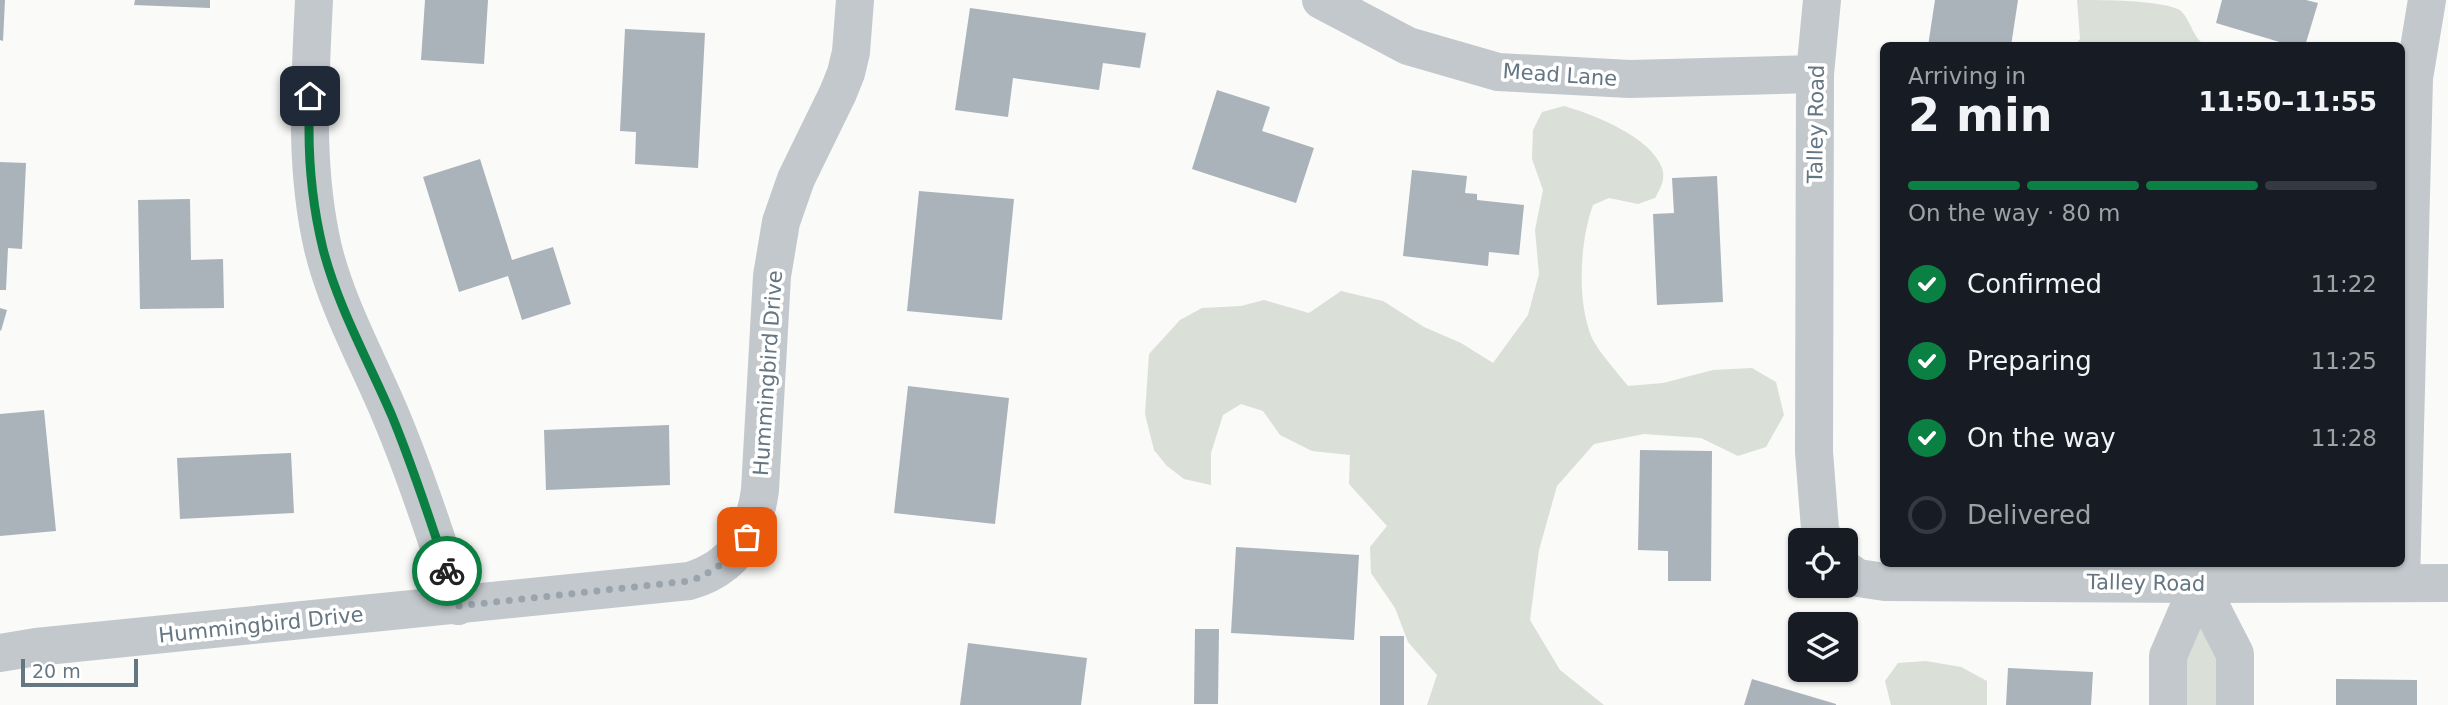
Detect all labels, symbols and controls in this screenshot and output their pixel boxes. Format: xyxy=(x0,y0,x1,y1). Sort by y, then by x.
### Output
street label: Mead Lane xyxy=(1502,59,1618,91)
text: Arriving in xyxy=(1908,63,2026,89)
street label: Talley Road xyxy=(1803,64,1829,185)
pin xyxy=(280,66,340,126)
icon: home xyxy=(291,77,329,115)
text: 11:50–11:55 xyxy=(2198,87,2377,117)
text: 2 min xyxy=(1908,88,2052,142)
text: On the way · 80 m xyxy=(1908,200,2120,226)
icon: check xyxy=(1908,265,1946,303)
street label: Hummingbird Drive xyxy=(749,269,787,477)
text: Confirmed xyxy=(1967,269,2102,299)
text: 11:22 xyxy=(2311,271,2377,297)
icon: check xyxy=(1908,342,1946,380)
text: Preparing xyxy=(1967,346,2092,376)
text: 11:25 xyxy=(2311,348,2377,374)
icon: check xyxy=(1908,419,1946,457)
text: On the way xyxy=(1967,423,2116,453)
text: 11:28 xyxy=(2311,425,2377,451)
text: Delivered xyxy=(1967,500,2091,530)
pin xyxy=(717,507,777,567)
icon: bag xyxy=(728,518,766,556)
map controls xyxy=(1788,528,1858,682)
button: locate xyxy=(1788,528,1858,598)
courier xyxy=(412,536,482,606)
icon: bike xyxy=(428,552,466,590)
street label: Talley Road xyxy=(2085,570,2206,596)
street label: Hummingbird Drive xyxy=(157,602,365,648)
button: layers xyxy=(1788,612,1858,682)
scale bar xyxy=(21,656,138,688)
text: 20 m xyxy=(32,660,81,682)

